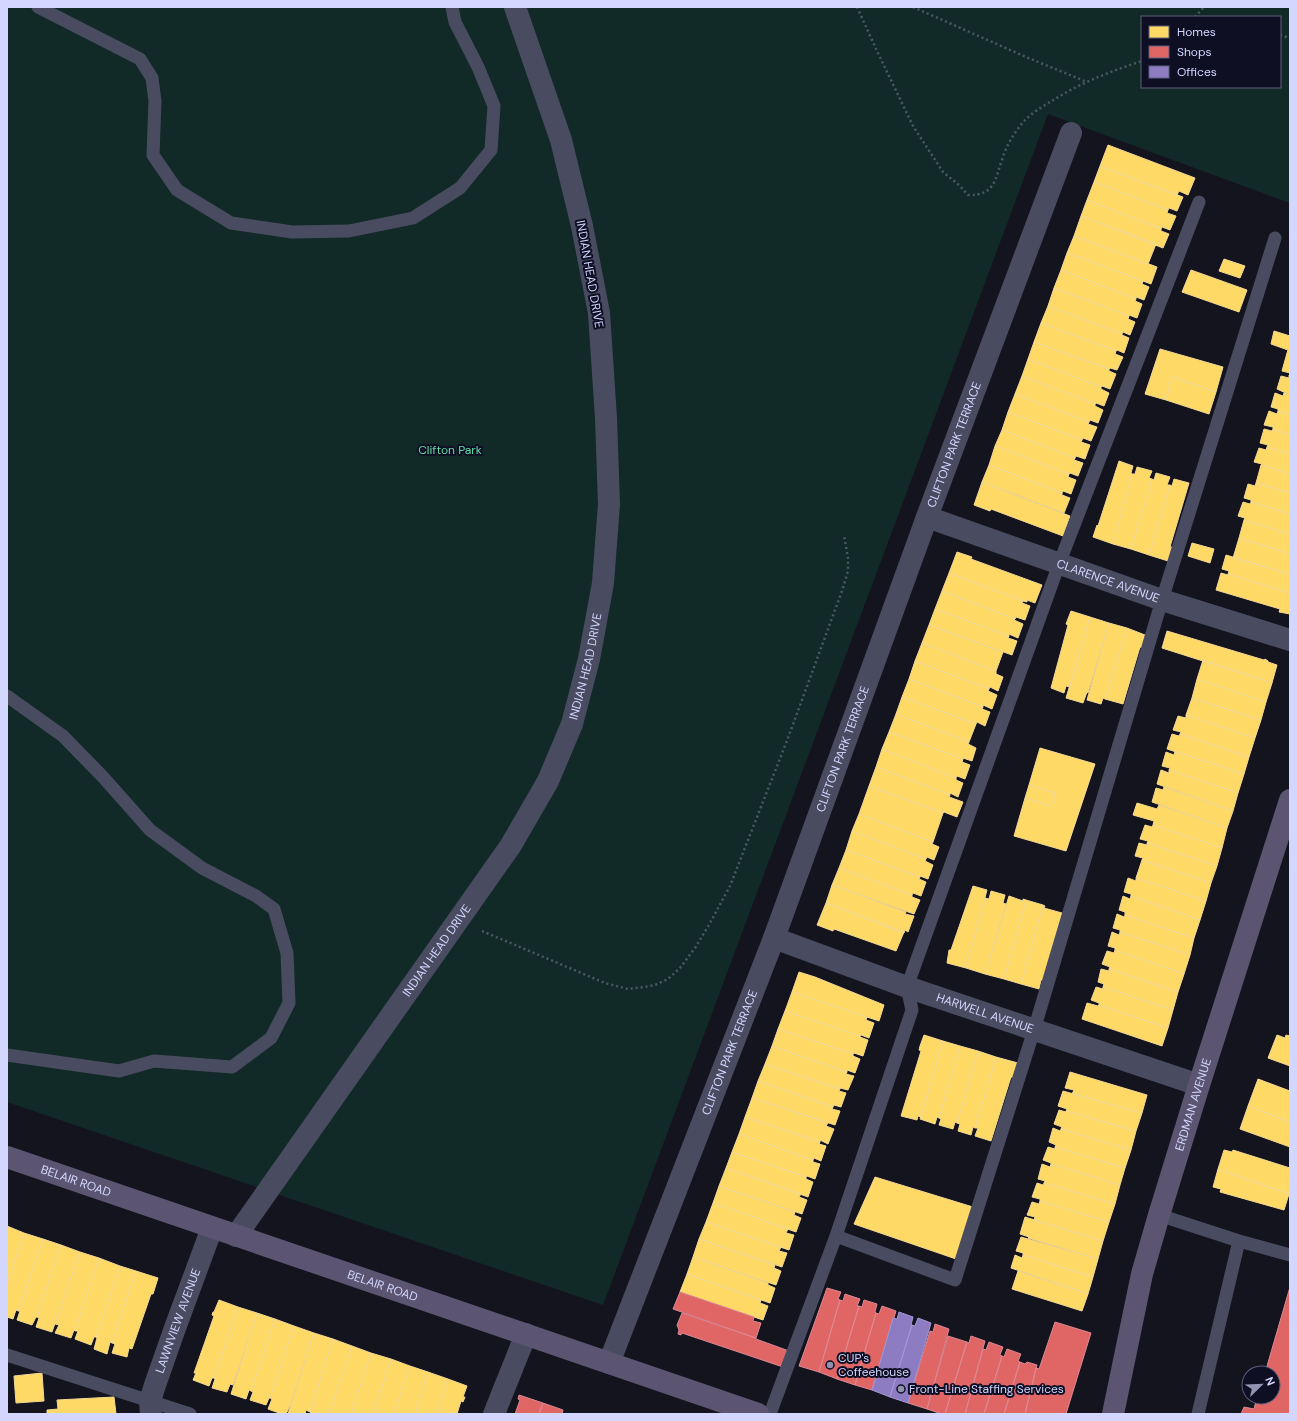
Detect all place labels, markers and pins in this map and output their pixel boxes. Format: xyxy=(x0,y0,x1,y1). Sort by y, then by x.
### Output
place label: CUP's Coffeehouse xyxy=(838,1350,909,1380)
marker: CUP's Coffeehouse xyxy=(825,1360,835,1370)
place label: Front-Line Staffing Services xyxy=(909,1381,1064,1397)
marker: Front-Line Staffing Services xyxy=(896,1384,906,1394)

